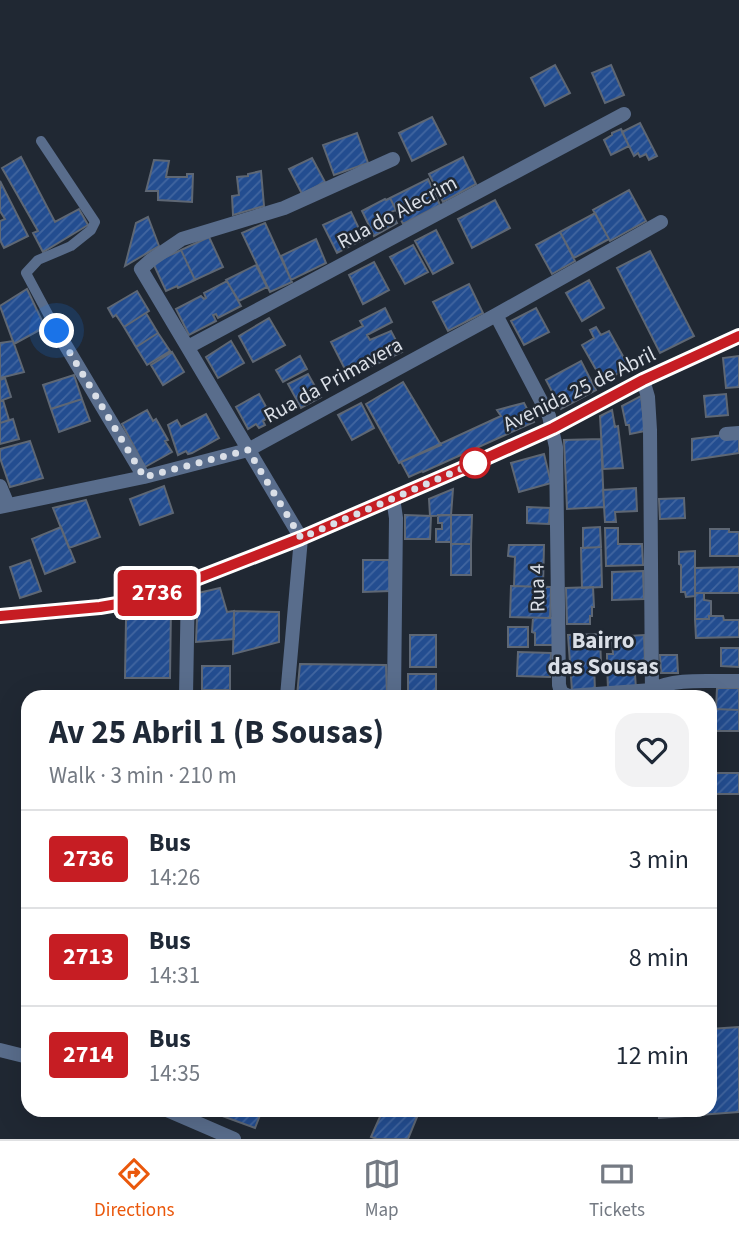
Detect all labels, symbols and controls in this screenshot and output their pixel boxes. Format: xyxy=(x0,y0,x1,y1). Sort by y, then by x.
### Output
street label: Rua do Alecrim xyxy=(332,168,462,256)
your location xyxy=(39,313,74,348)
street label: Rua da Primavera xyxy=(258,329,408,431)
street label: Avenida 25 de Abril xyxy=(498,339,660,439)
unlabelled marker xyxy=(460,448,490,478)
street label: Rua 4 xyxy=(522,563,552,613)
line badge: 2736 xyxy=(108,570,206,616)
text: 2736 xyxy=(132,575,182,610)
district label: Bairro das Sousas xyxy=(547,624,659,683)
text: Av 25 Abril 1 (B Sousas) xyxy=(49,709,384,756)
button: heart xyxy=(615,713,689,787)
text: Walk · 3 min · 210 m xyxy=(49,759,237,792)
text: Bus xyxy=(149,824,191,861)
text: 2736 xyxy=(63,841,114,876)
text: 3 min xyxy=(629,841,689,878)
text: 14:26 xyxy=(149,861,200,894)
text: Bus xyxy=(149,922,191,959)
text: 2713 xyxy=(63,939,114,974)
text: 8 min xyxy=(629,939,689,976)
text: 14:31 xyxy=(149,959,200,992)
text: Bus xyxy=(149,1020,191,1057)
text: 2714 xyxy=(63,1037,114,1072)
text: 12 min xyxy=(616,1037,689,1074)
text: 14:35 xyxy=(149,1057,200,1090)
tab: Directions xyxy=(94,1155,175,1224)
tab: Map xyxy=(363,1155,401,1224)
tab: Tickets xyxy=(589,1155,645,1224)

